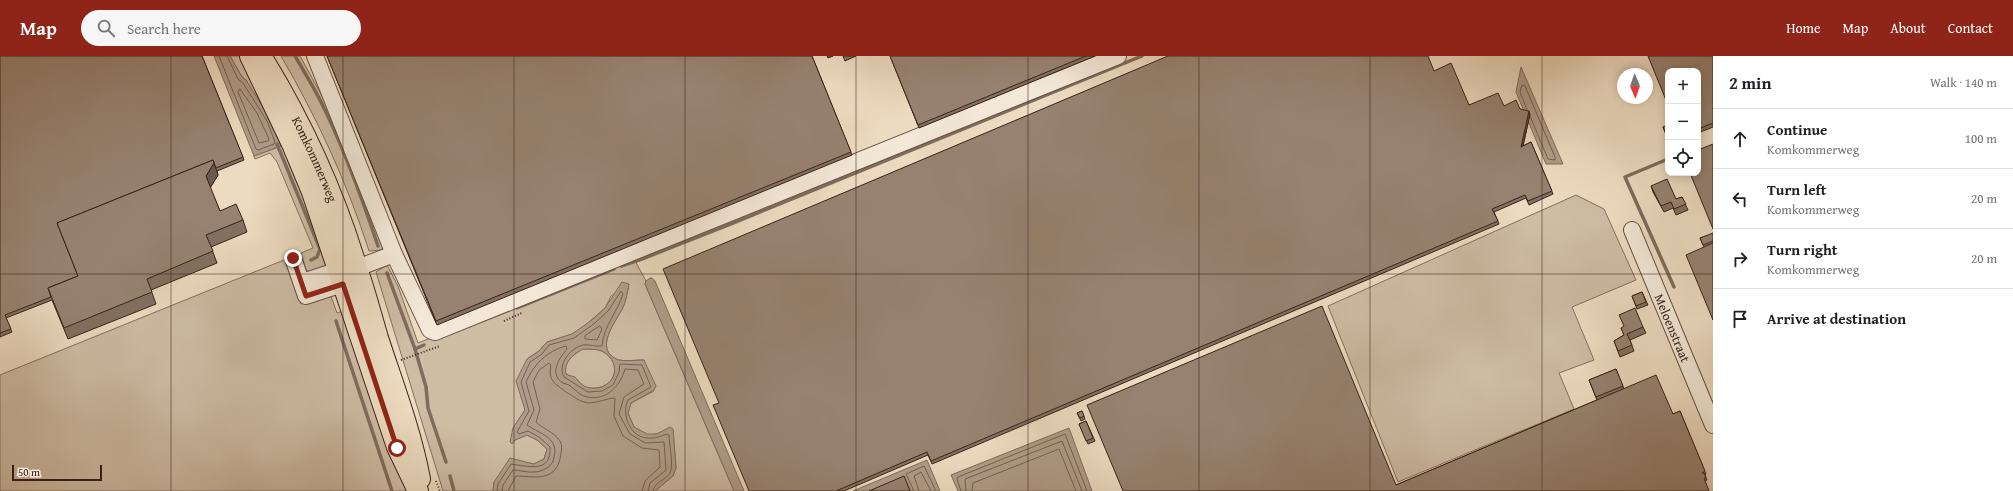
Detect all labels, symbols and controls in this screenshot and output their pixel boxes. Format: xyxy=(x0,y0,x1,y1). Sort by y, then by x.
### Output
search box xyxy=(81,10,361,46)
text: Map xyxy=(20,14,57,42)
icon: search xyxy=(95,17,117,39)
text: Search here xyxy=(127,18,201,39)
text: Home xyxy=(1786,18,1821,38)
text: Map xyxy=(1843,18,1868,38)
text: About xyxy=(1890,18,1926,38)
text: Contact xyxy=(1948,18,1993,38)
north arrow xyxy=(1617,68,1653,104)
map controls xyxy=(1665,68,1701,176)
button: + xyxy=(1665,68,1701,104)
text: 2 min xyxy=(1729,70,1771,95)
text: Walk · 140 m xyxy=(1930,73,1997,92)
button: − xyxy=(1665,104,1701,140)
street label: Komkommerweg xyxy=(287,113,342,205)
text: Continue xyxy=(1767,119,1828,140)
icon: ahead xyxy=(1729,128,1751,150)
text: 100 m xyxy=(1965,129,1997,148)
button: locate xyxy=(1665,140,1701,176)
text: Komkommerweg xyxy=(1767,140,1859,159)
text: Turn left xyxy=(1767,179,1826,200)
icon: left xyxy=(1729,188,1751,210)
text: 20 m xyxy=(1971,189,1997,208)
text: Komkommerweg xyxy=(1767,200,1859,219)
text: Turn right xyxy=(1767,239,1838,260)
icon: right xyxy=(1729,248,1751,270)
route end xyxy=(284,249,302,267)
text: 20 m xyxy=(1971,249,1997,268)
text: Komkommerweg xyxy=(1767,260,1859,279)
street label: Meloenstraat xyxy=(1650,291,1695,366)
icon: arrive xyxy=(1729,308,1751,330)
text: Arrive at destination xyxy=(1767,308,1906,329)
route start xyxy=(388,439,406,457)
scale bar xyxy=(12,463,102,482)
text: 50 m xyxy=(18,464,40,480)

